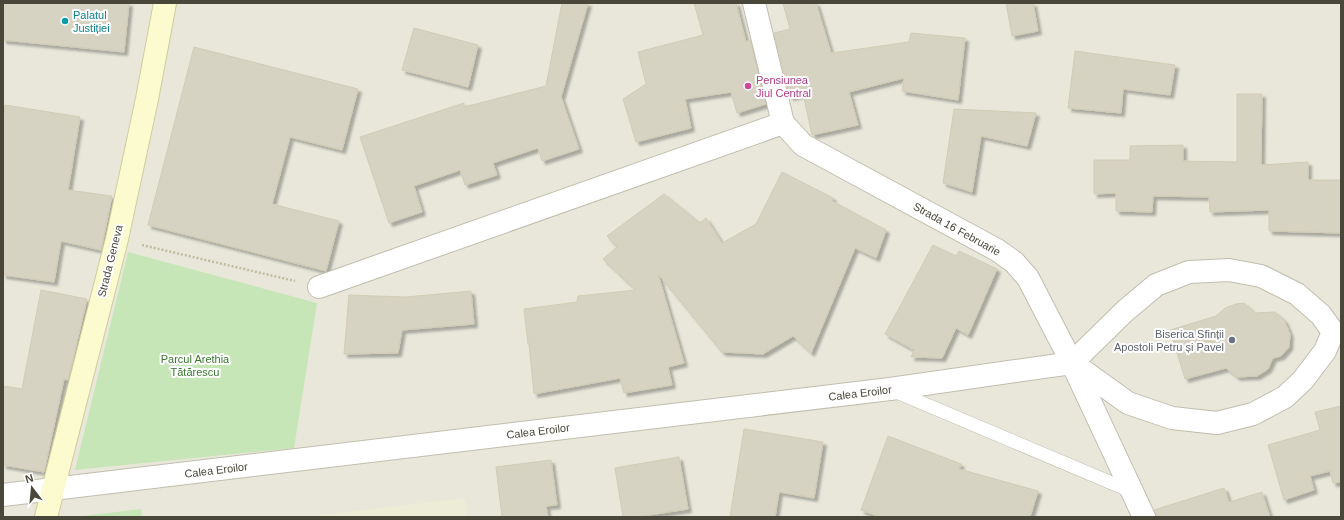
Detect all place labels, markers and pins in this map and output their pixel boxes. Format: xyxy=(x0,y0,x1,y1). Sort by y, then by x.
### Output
place label: Palatul Justiției xyxy=(73,9,110,34)
marker: Palatul Justiției xyxy=(60,16,70,26)
place label: Pensiunea Jiul Central xyxy=(756,74,811,99)
marker: Pensiunea Jiul Central xyxy=(743,81,753,91)
place label: Biserica Sfinții Apostoli Petru și Pavel xyxy=(1114,328,1224,353)
marker: Biserica Sfinții Apostoli Petru și Pavel xyxy=(1227,335,1237,345)

